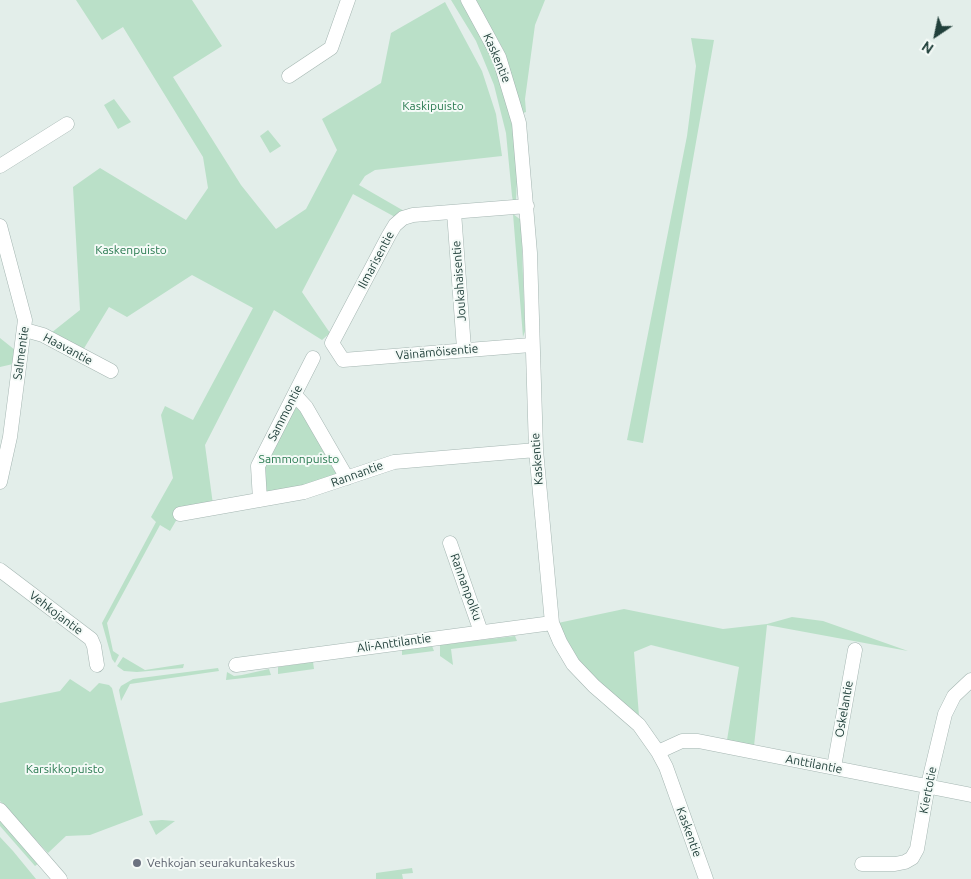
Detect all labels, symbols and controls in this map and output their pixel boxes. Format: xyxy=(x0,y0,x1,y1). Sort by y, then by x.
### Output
north arrow xyxy=(911,10,961,60)
street label: Kaskentie xyxy=(480,31,514,85)
text: N xyxy=(919,38,936,57)
park label: Kaskipuisto xyxy=(402,99,464,113)
street label: Ilmarisentie xyxy=(355,229,397,291)
street label: Joukahaisentie xyxy=(449,240,469,322)
park label: Kaskenpuisto xyxy=(95,243,167,257)
street label: Salmentie xyxy=(10,325,32,381)
street label: Haavantie xyxy=(41,330,95,368)
street label: Väinämöisentie xyxy=(395,341,479,363)
street label: Sammontie xyxy=(265,382,305,444)
street label: Kaskentie xyxy=(528,432,546,486)
park label: Sammonpuisto xyxy=(259,452,339,466)
street label: Rannantie xyxy=(329,458,385,490)
street label: Rannanpolku xyxy=(447,551,485,623)
street label: Vehkojantie xyxy=(26,588,86,638)
street label: Ali-Anttilantie xyxy=(356,631,432,655)
street label: Oskelantie xyxy=(832,679,856,739)
street label: Anttilantie xyxy=(784,751,844,777)
park label: Karsikkopuisto xyxy=(26,762,104,776)
street label: Kiertotie xyxy=(916,765,940,815)
street label: Kaskentie xyxy=(673,805,705,859)
place label: Vehkojan seurakuntakeskus xyxy=(147,856,295,870)
marker: Vehkojan seurakuntakeskus xyxy=(131,857,143,869)

